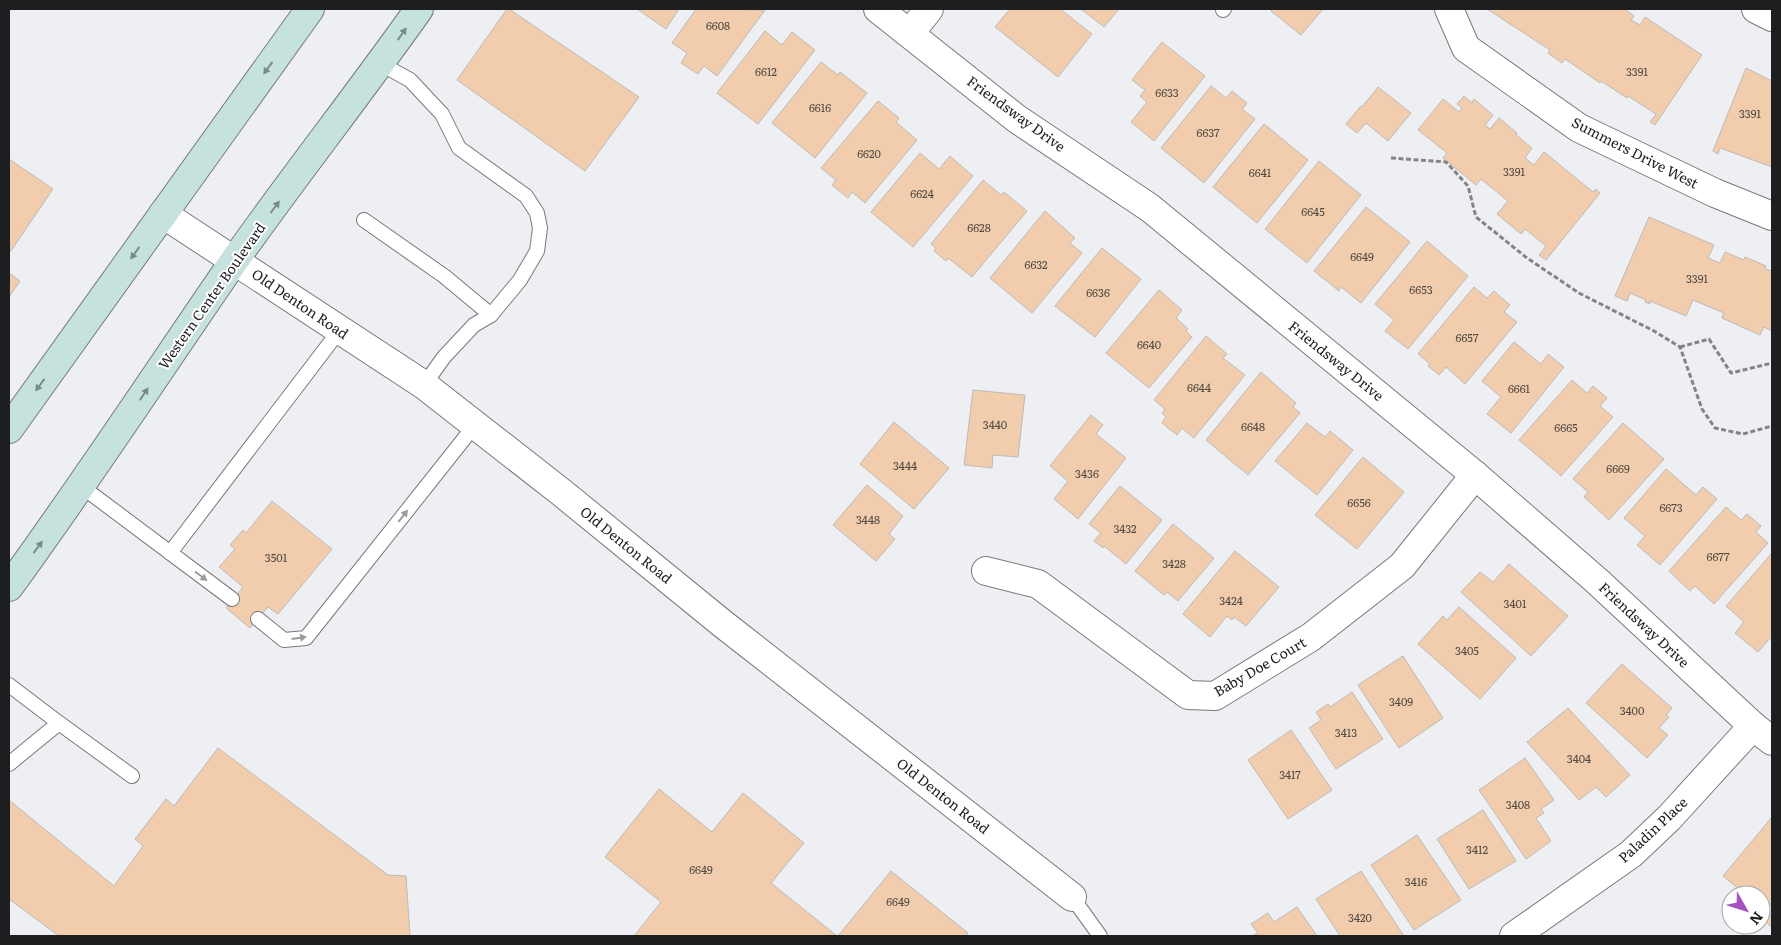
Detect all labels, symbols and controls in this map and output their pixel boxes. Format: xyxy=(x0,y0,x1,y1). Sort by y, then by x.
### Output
house number: 6608 xyxy=(706,17,730,33)
one-way arrow xyxy=(397,27,407,40)
one-way arrow xyxy=(263,61,274,74)
house number: 6612 xyxy=(755,63,777,79)
house number: 3391 xyxy=(1626,63,1648,79)
street label: Friendsway Drive xyxy=(963,71,1070,156)
house number: 6633 xyxy=(1155,84,1179,100)
house number: 6616 xyxy=(809,99,831,115)
house number: 3391 xyxy=(1739,105,1761,121)
street label: Summers Drive West xyxy=(1569,112,1702,193)
house number: 6637 xyxy=(1196,124,1220,140)
house number: 6620 xyxy=(857,145,881,161)
house number: 3391 xyxy=(1503,163,1525,179)
house number: 6641 xyxy=(1249,164,1272,180)
house number: 6624 xyxy=(910,185,934,201)
one-way arrow xyxy=(270,200,280,214)
house number: 6645 xyxy=(1301,203,1325,219)
street label: Western Center Boulevard xyxy=(153,218,270,373)
house number: 6628 xyxy=(967,219,991,235)
one-way arrow xyxy=(130,247,140,260)
house number: 6649 xyxy=(1350,248,1374,264)
house number: 6632 xyxy=(1024,256,1048,272)
street label: Old Denton Road xyxy=(248,263,353,343)
house number: 3391 xyxy=(1686,270,1708,286)
house number: 6653 xyxy=(1409,281,1433,297)
house number: 6636 xyxy=(1086,284,1110,300)
street label: Friendsway Drive xyxy=(1285,316,1388,405)
house number: 6657 xyxy=(1456,329,1479,345)
house number: 6640 xyxy=(1137,336,1161,352)
one-way arrow xyxy=(35,378,45,392)
house number: 6644 xyxy=(1187,379,1211,395)
house number: 6661 xyxy=(1508,380,1531,396)
one-way arrow xyxy=(139,388,149,401)
house number: 3440 xyxy=(983,416,1007,432)
house number: 6648 xyxy=(1241,418,1265,434)
house number: 6665 xyxy=(1554,419,1578,435)
house number: 3444 xyxy=(893,457,917,473)
house number: 6669 xyxy=(1606,460,1630,476)
house number: 3436 xyxy=(1075,465,1099,481)
house number: 6656 xyxy=(1347,494,1371,510)
house number: 6673 xyxy=(1659,499,1683,515)
street label: Old Denton Road xyxy=(577,501,677,588)
one-way arrow xyxy=(397,510,408,523)
house number: 3448 xyxy=(856,511,880,527)
house number: 3432 xyxy=(1113,520,1137,536)
one-way arrow xyxy=(32,541,43,554)
house number: 6677 xyxy=(1707,548,1730,564)
house number: 3501 xyxy=(265,549,288,565)
house number: 3428 xyxy=(1162,555,1186,571)
one-way arrow xyxy=(194,571,208,581)
street label: Friendsway Drive xyxy=(1595,577,1694,672)
house number: 3424 xyxy=(1219,592,1243,608)
house number: 3401 xyxy=(1504,595,1527,611)
street label: Baby Doe Court xyxy=(1210,631,1310,701)
one-way arrow xyxy=(291,634,307,642)
house number: 3405 xyxy=(1455,642,1479,658)
house number: 3409 xyxy=(1389,693,1413,709)
house number: 3400 xyxy=(1620,702,1644,718)
house number: 3413 xyxy=(1335,724,1357,740)
house number: 3404 xyxy=(1567,750,1591,766)
street label: Old Denton Road xyxy=(893,753,995,838)
house number: 3417 xyxy=(1279,766,1301,782)
street label: Paladin Place xyxy=(1613,792,1691,867)
house number: 3408 xyxy=(1506,796,1530,812)
house number: 3412 xyxy=(1466,841,1488,857)
house number: 6649 xyxy=(689,861,713,877)
house number: 3416 xyxy=(1405,873,1427,889)
north arrow xyxy=(1721,885,1771,935)
house number: 6649 xyxy=(886,893,910,909)
text: N xyxy=(1745,908,1768,930)
house number: 3420 xyxy=(1348,909,1372,925)

